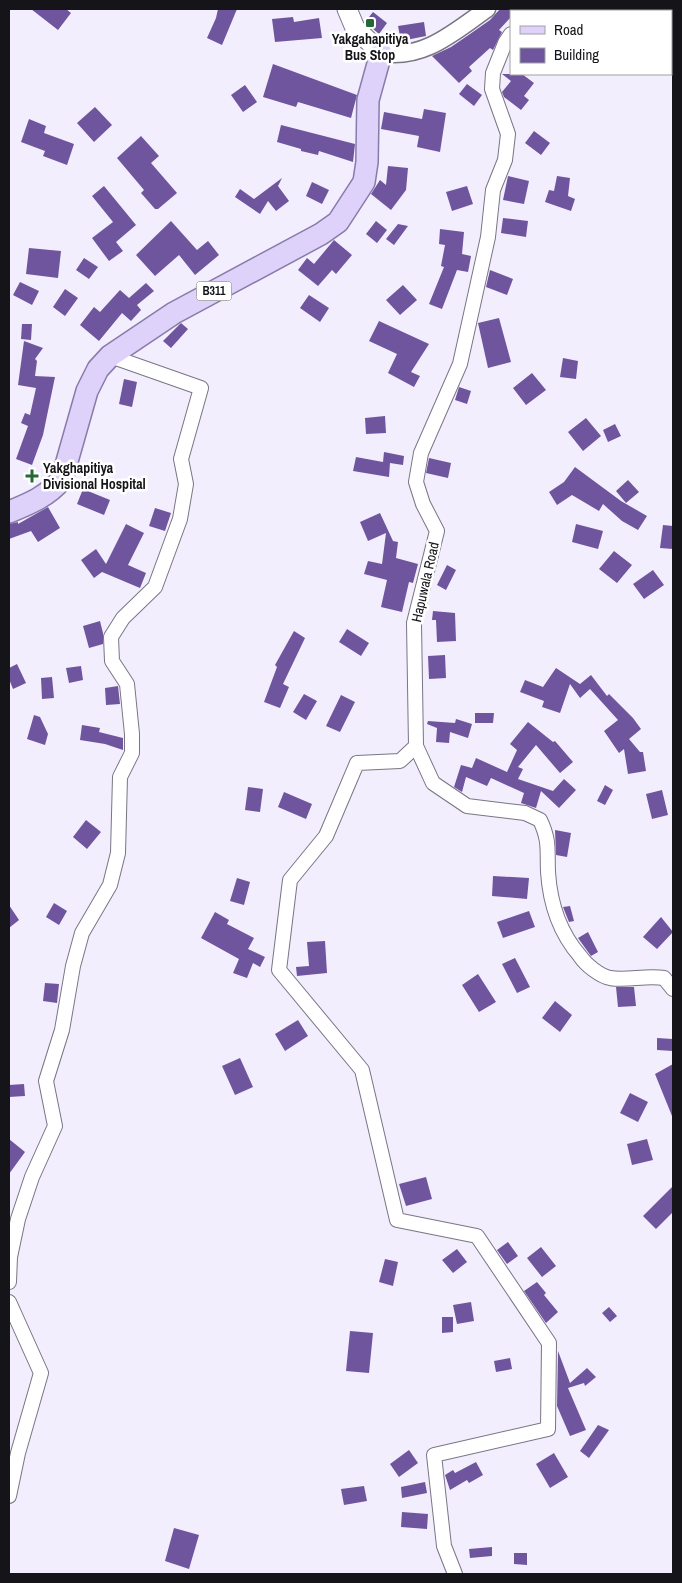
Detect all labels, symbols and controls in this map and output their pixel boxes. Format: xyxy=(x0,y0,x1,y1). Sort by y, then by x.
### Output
legend xyxy=(510,10,672,75)
marker: Yakgahapitiya Bus Stop xyxy=(364,17,376,29)
text: Road xyxy=(554,19,583,40)
place label: Yakgahapitiya Bus Stop xyxy=(332,30,409,64)
text: Building xyxy=(554,44,599,65)
road number: B311 xyxy=(196,282,232,300)
place label: Yakghapitiya Divisional Hospital xyxy=(43,459,146,493)
marker: Yakghapitiya Divisional Hospital xyxy=(25,469,39,483)
street label: Hapuwala Road xyxy=(407,540,443,624)

